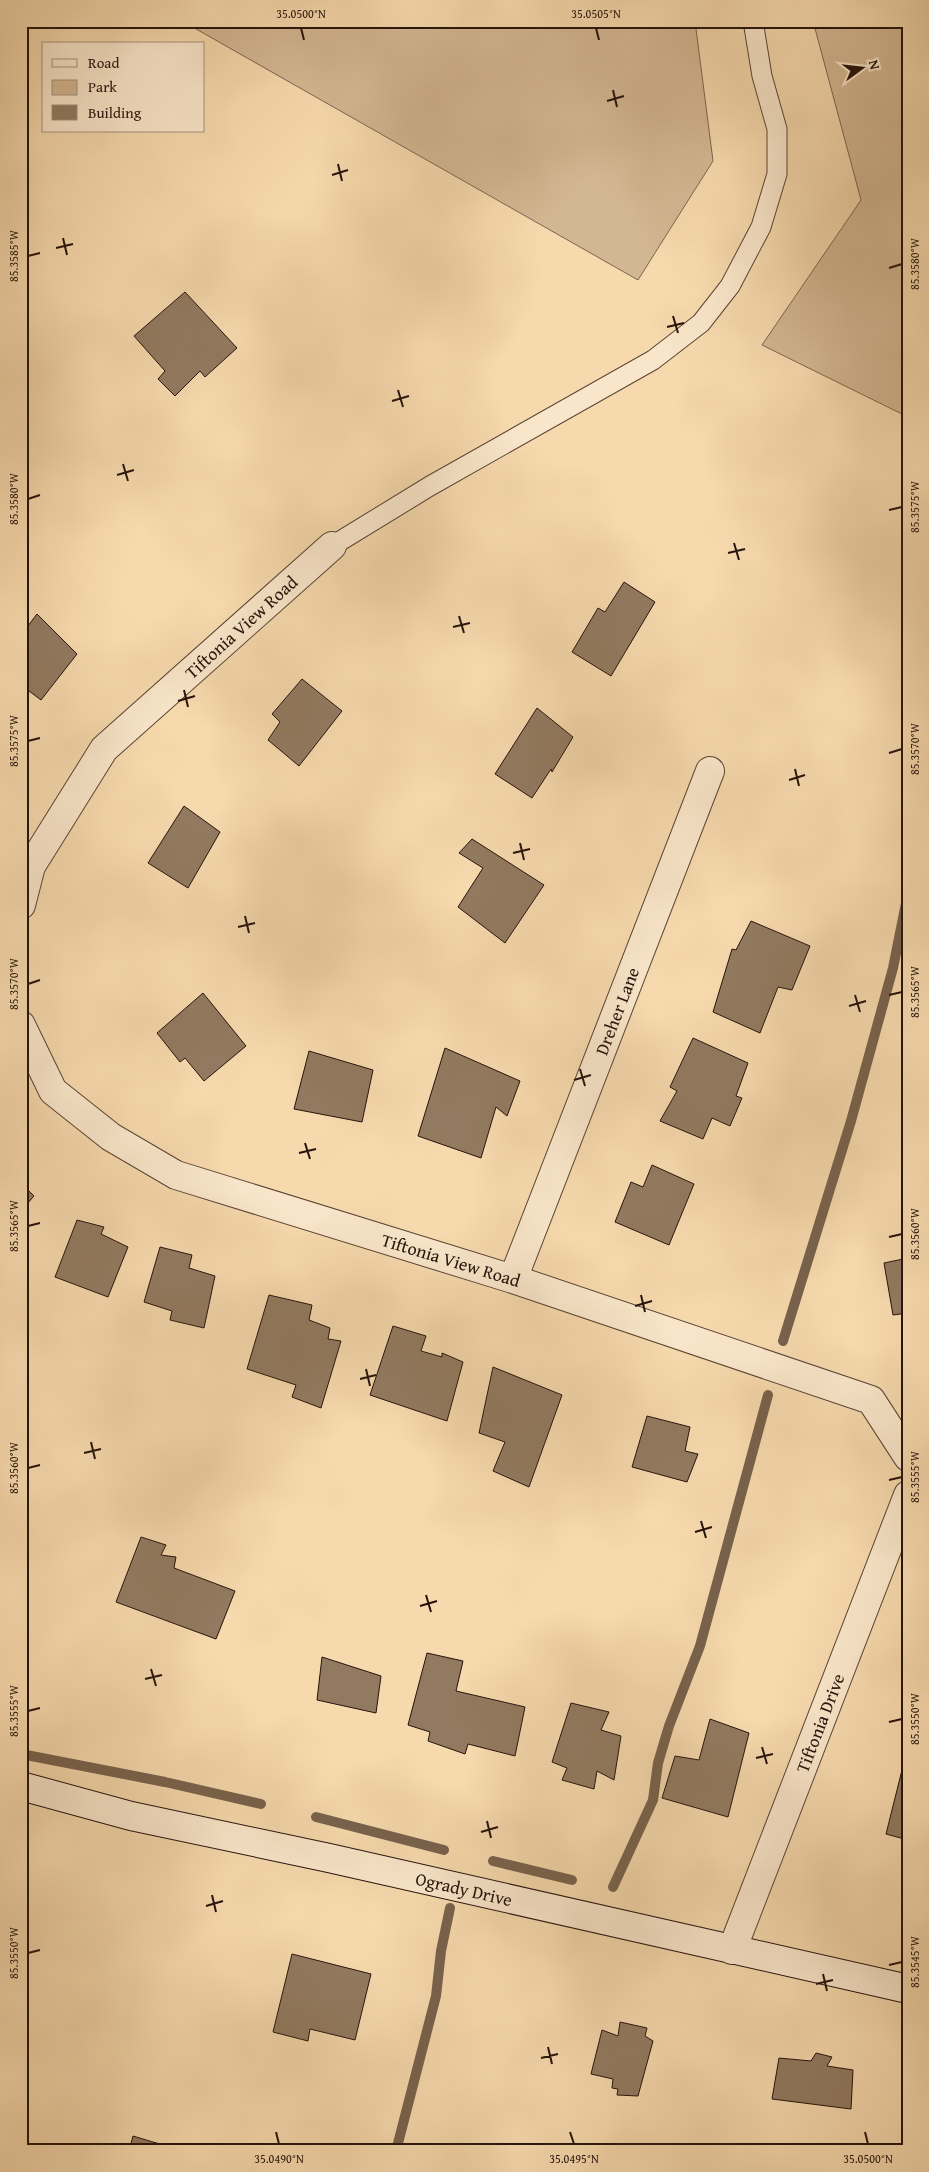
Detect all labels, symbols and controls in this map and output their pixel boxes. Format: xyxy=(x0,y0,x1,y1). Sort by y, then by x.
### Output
text: 35.0500°N xyxy=(276,5,326,22)
text: 35.0505°N xyxy=(571,5,621,22)
legend xyxy=(42,42,205,132)
north arrow xyxy=(836,42,886,92)
text: Road xyxy=(88,52,119,73)
text: N xyxy=(864,58,886,72)
text: Park xyxy=(88,76,117,97)
text: Building xyxy=(88,102,142,123)
text: 85.3585°W xyxy=(5,229,22,282)
text: 85.3580°W xyxy=(906,237,923,290)
text: 85.3580°W xyxy=(5,472,22,525)
text: 85.3575°W xyxy=(906,480,923,533)
street label: Tiftonia View Road xyxy=(179,569,304,685)
text: 85.3575°W xyxy=(5,714,22,767)
text: 85.3570°W xyxy=(906,722,923,775)
text: 85.3570°W xyxy=(5,957,22,1010)
street label: Dreher Lane xyxy=(588,963,646,1059)
text: 85.3565°W xyxy=(906,965,923,1018)
text: 85.3565°W xyxy=(5,1199,22,1252)
text: 85.3560°W xyxy=(906,1207,923,1260)
street label: Tiftonia View Road xyxy=(378,1226,524,1294)
text: 85.3560°W xyxy=(5,1441,22,1494)
text: 85.3555°W xyxy=(906,1450,923,1503)
street label: Tiftonia Drive xyxy=(789,1669,851,1777)
text: 85.3555°W xyxy=(5,1684,22,1737)
text: 85.3550°W xyxy=(906,1692,923,1745)
street label: Ogrady Drive xyxy=(413,1865,515,1913)
text: 85.3550°W xyxy=(5,1926,22,1979)
text: 85.3545°W xyxy=(906,1935,923,1988)
text: 35.0490°N xyxy=(254,2150,304,2167)
text: 35.0495°N xyxy=(549,2150,599,2167)
text: 35.0500°N xyxy=(843,2150,893,2167)

